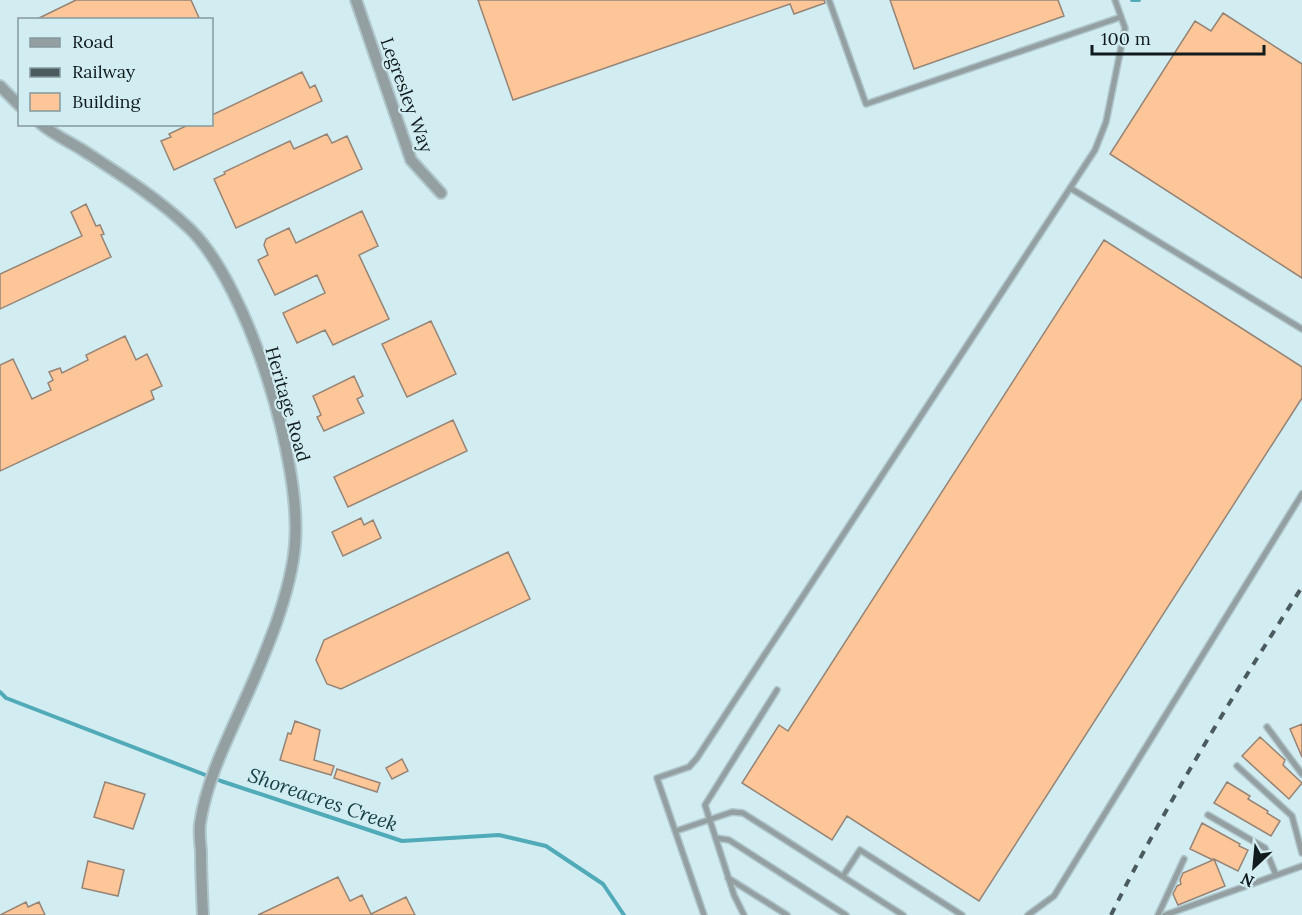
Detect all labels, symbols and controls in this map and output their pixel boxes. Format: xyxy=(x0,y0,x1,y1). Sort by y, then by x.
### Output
legend xyxy=(18,18,213,126)
scale bar xyxy=(1092,18,1264,56)
text: 100 m xyxy=(1101,27,1151,50)
text: Road xyxy=(72,30,114,53)
street label: Legresley Way xyxy=(376,34,439,156)
text: Railway xyxy=(72,60,136,83)
text: Building xyxy=(72,90,142,113)
street label: Heritage Road xyxy=(261,344,316,465)
water label: Shoreacres Creek xyxy=(245,762,401,836)
north arrow xyxy=(1224,837,1284,897)
text: N xyxy=(1237,869,1257,892)

